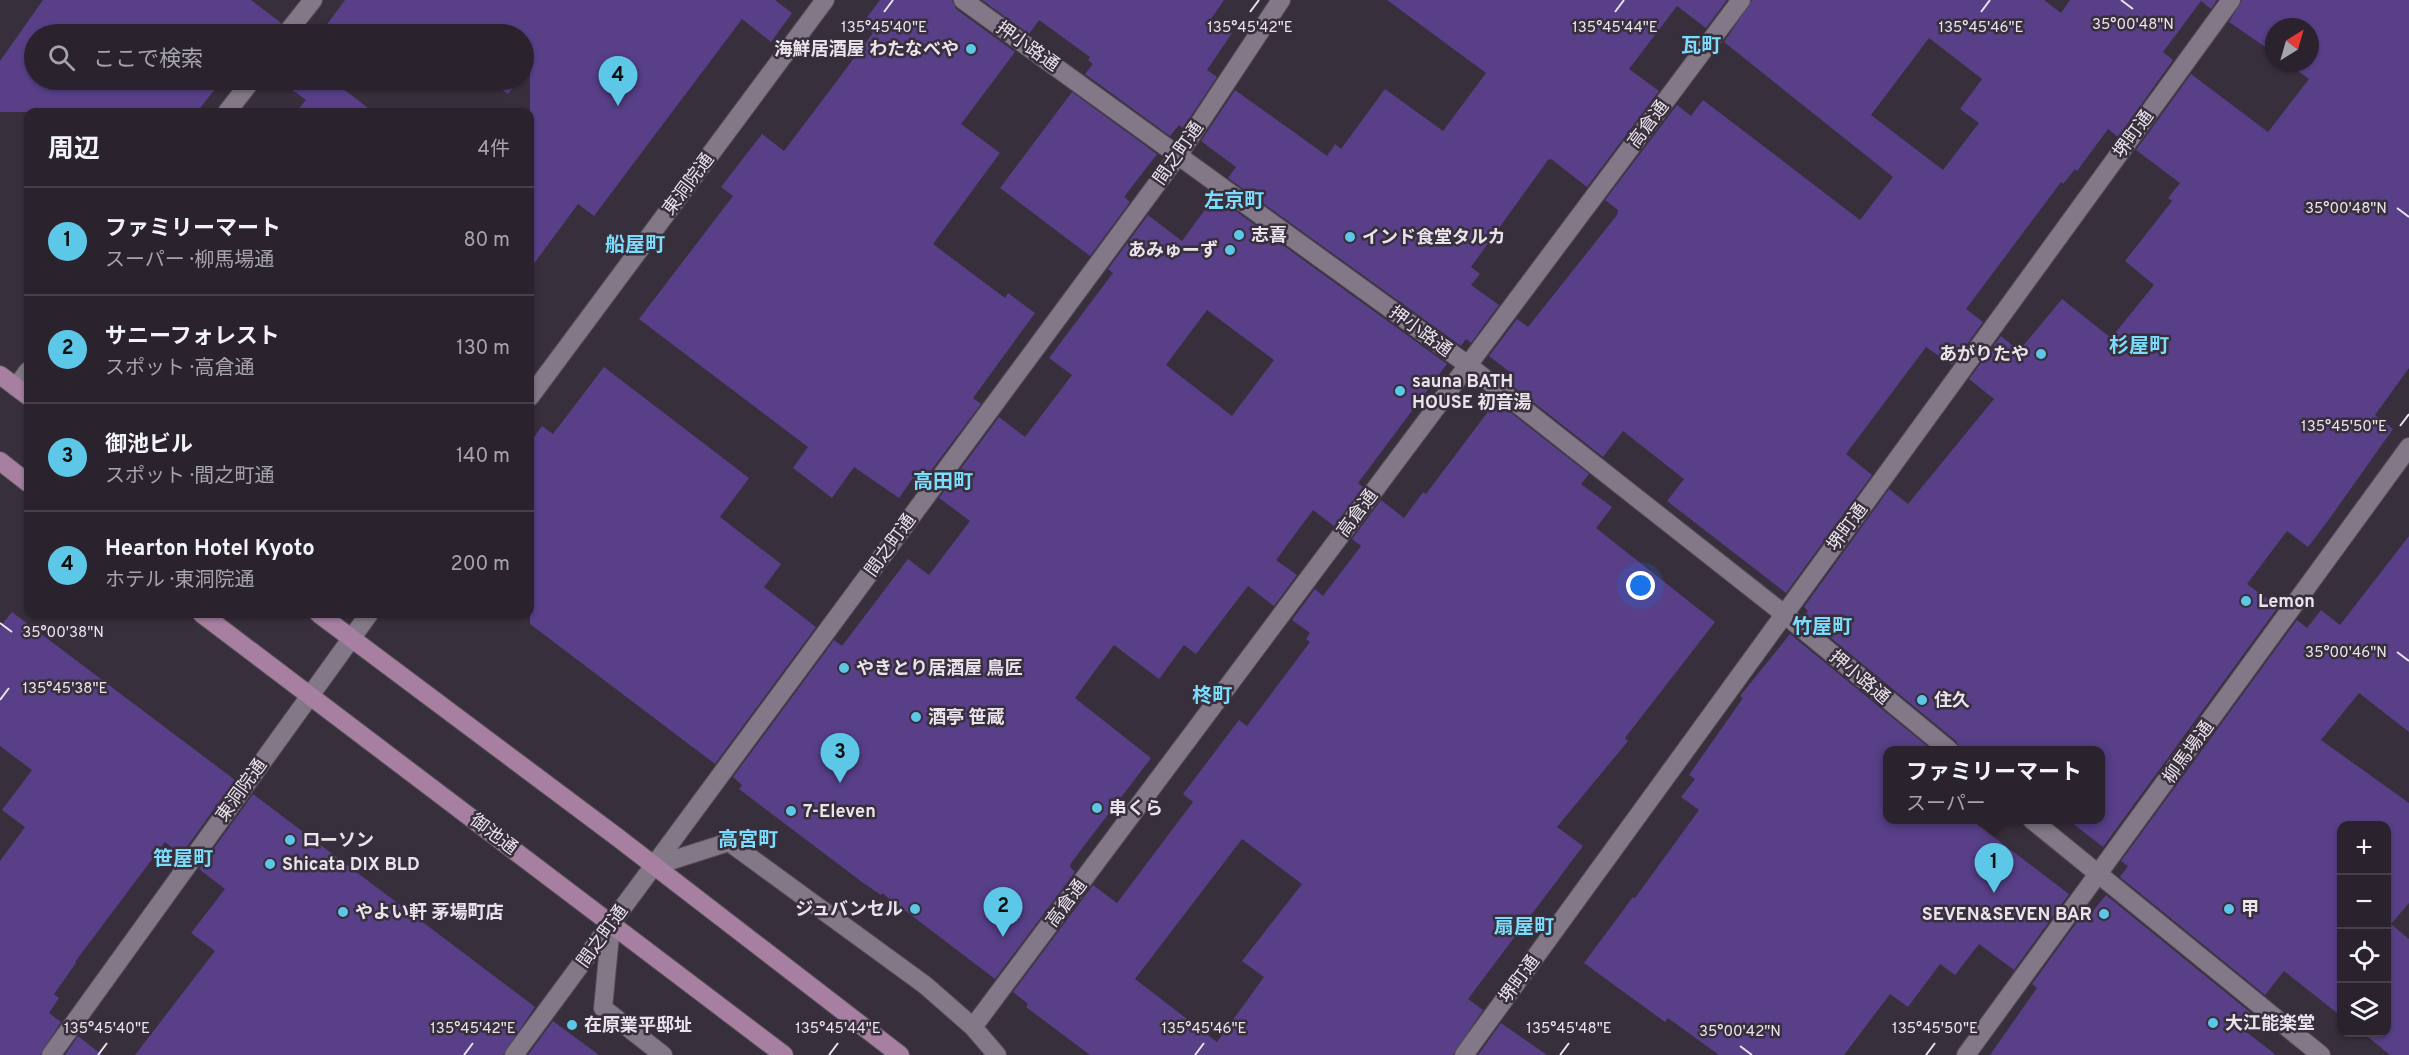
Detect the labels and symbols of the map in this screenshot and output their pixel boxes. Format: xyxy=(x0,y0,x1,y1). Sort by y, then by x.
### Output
text: 35°00'48"N xyxy=(2092,16,2174,35)
street label: 押小路通 xyxy=(991,17,1063,77)
north arrow xyxy=(2265,18,2319,72)
text: 135°45'40"E xyxy=(841,19,927,38)
text: 135°45'42"E xyxy=(1207,19,1293,38)
text: 135°45'44"E xyxy=(1572,19,1658,38)
text: 135°45'46"E xyxy=(1938,19,2024,38)
district label: 瓦町 xyxy=(1681,34,1721,60)
place label: 海鮮居酒屋 わたなべや xyxy=(775,39,959,62)
marker: 海鮮居酒屋 わたなべや xyxy=(964,42,978,56)
pin: 4 xyxy=(598,57,638,106)
street label: 高倉通 xyxy=(1624,96,1675,153)
street label: 堺町通 xyxy=(2109,106,2159,163)
street label: 間之町通 xyxy=(1149,118,1209,190)
street label: 東洞院通 xyxy=(658,149,720,221)
district label: 左京町 xyxy=(1204,189,1264,215)
text: 35°00'48"N xyxy=(2305,200,2387,219)
place label: 志喜 xyxy=(1251,225,1287,248)
place label: インド食堂タルカ xyxy=(1362,227,1505,250)
marker: 志喜 xyxy=(1232,228,1246,242)
marker: インド食堂タルカ xyxy=(1343,230,1357,244)
district label: 船屋町 xyxy=(605,233,665,259)
place label: あみゅーず xyxy=(1128,239,1218,263)
marker: あみゅーず xyxy=(1223,243,1237,257)
street label: 押小路通 xyxy=(1384,302,1456,363)
district label: 杉屋町 xyxy=(2109,334,2169,360)
place label: あがりたや xyxy=(1939,344,2029,367)
marker: あがりたや xyxy=(2034,347,2048,361)
place label: sauna BATH HOUSE 初音湯 xyxy=(1412,371,1532,415)
marker: sauna BATH HOUSE 初音湯 xyxy=(1393,384,1407,398)
text: 135°45'50"E xyxy=(2301,418,2387,437)
district label: 高田町 xyxy=(913,470,973,496)
street label: 高倉通 xyxy=(1333,485,1384,542)
street label: 堺町通 xyxy=(1823,499,1873,556)
street label: 間之町通 xyxy=(861,510,922,582)
your location xyxy=(1626,571,1655,600)
place label: Lemon xyxy=(2258,591,2315,614)
marker: Lemon xyxy=(2239,594,2253,608)
district label: 竹屋町 xyxy=(1792,615,1852,641)
text: 35°00'38"N xyxy=(22,624,104,643)
text: 35°00'46"N xyxy=(2305,644,2387,663)
street label: 押小路通 xyxy=(1824,646,1894,710)
place label: やきとり居酒屋 鳥匠 xyxy=(856,658,1023,681)
marker: やきとり居酒屋 鳥匠 xyxy=(837,661,851,675)
text: 135°45'38"E xyxy=(22,680,108,699)
district label: 柊町 xyxy=(1192,684,1232,710)
place label: 住久 xyxy=(1934,690,1970,713)
marker: 住久 xyxy=(1915,693,1929,707)
place label: 酒亭 笹蔵 xyxy=(928,707,1005,730)
marker: 酒亭 笹蔵 xyxy=(909,710,923,724)
street label: 柳馬場通 xyxy=(2159,717,2220,789)
pin: 3 xyxy=(820,734,860,783)
street label: 東洞院通 xyxy=(212,755,273,827)
place label: 串くら xyxy=(1109,798,1163,821)
place label: 7-Eleven xyxy=(803,801,876,824)
marker: 串くら xyxy=(1090,801,1104,815)
marker: 7-Eleven xyxy=(784,804,798,818)
street label: 御池通 xyxy=(465,810,522,861)
district label: 高宮町 xyxy=(718,828,778,854)
place label: ローソン xyxy=(302,830,374,853)
marker: ローソン xyxy=(283,833,297,847)
pin: 1 xyxy=(1974,844,2014,893)
district label: 笹屋町 xyxy=(153,847,213,873)
place label: Shicata DIX BLD xyxy=(282,854,420,877)
marker: Shicata DIX BLD xyxy=(263,857,277,871)
street label: 高倉通 xyxy=(1042,875,1093,932)
pin: 2 xyxy=(984,888,1022,937)
place label: ジュバンセル xyxy=(795,899,903,922)
place label: 甲 xyxy=(2241,899,2259,922)
street label: 間之町通 xyxy=(573,901,634,973)
place label: やよい軒 茅場町店 xyxy=(355,902,504,925)
marker: ジュバンセル xyxy=(908,902,922,916)
marker: 甲 xyxy=(2222,902,2236,916)
place label: SEVEN&SEVEN BAR xyxy=(1922,904,2092,927)
marker: やよい軒 茅場町店 xyxy=(336,905,350,919)
marker: SEVEN&SEVEN BAR xyxy=(2097,907,2111,921)
district label: 扇屋町 xyxy=(1494,915,1554,941)
street label: 堺町通 xyxy=(1495,951,1545,1008)
place label: 大江能楽堂 xyxy=(2225,1013,2315,1036)
place label: 在原業平邸址 xyxy=(584,1015,692,1038)
marker: 大江能楽堂 xyxy=(2206,1016,2220,1030)
marker: 在原業平邸址 xyxy=(565,1018,579,1032)
text: 135°45'40"E xyxy=(64,1020,150,1039)
text: 135°45'42"E xyxy=(430,1020,516,1039)
text: 135°45'44"E xyxy=(795,1020,881,1039)
text: 135°45'46"E xyxy=(1161,1020,1247,1039)
text: 135°45'48"E xyxy=(1526,1020,1612,1039)
text: 135°45'50"E xyxy=(1892,1020,1978,1039)
text: 35°00'42"N xyxy=(1699,1023,1781,1042)

